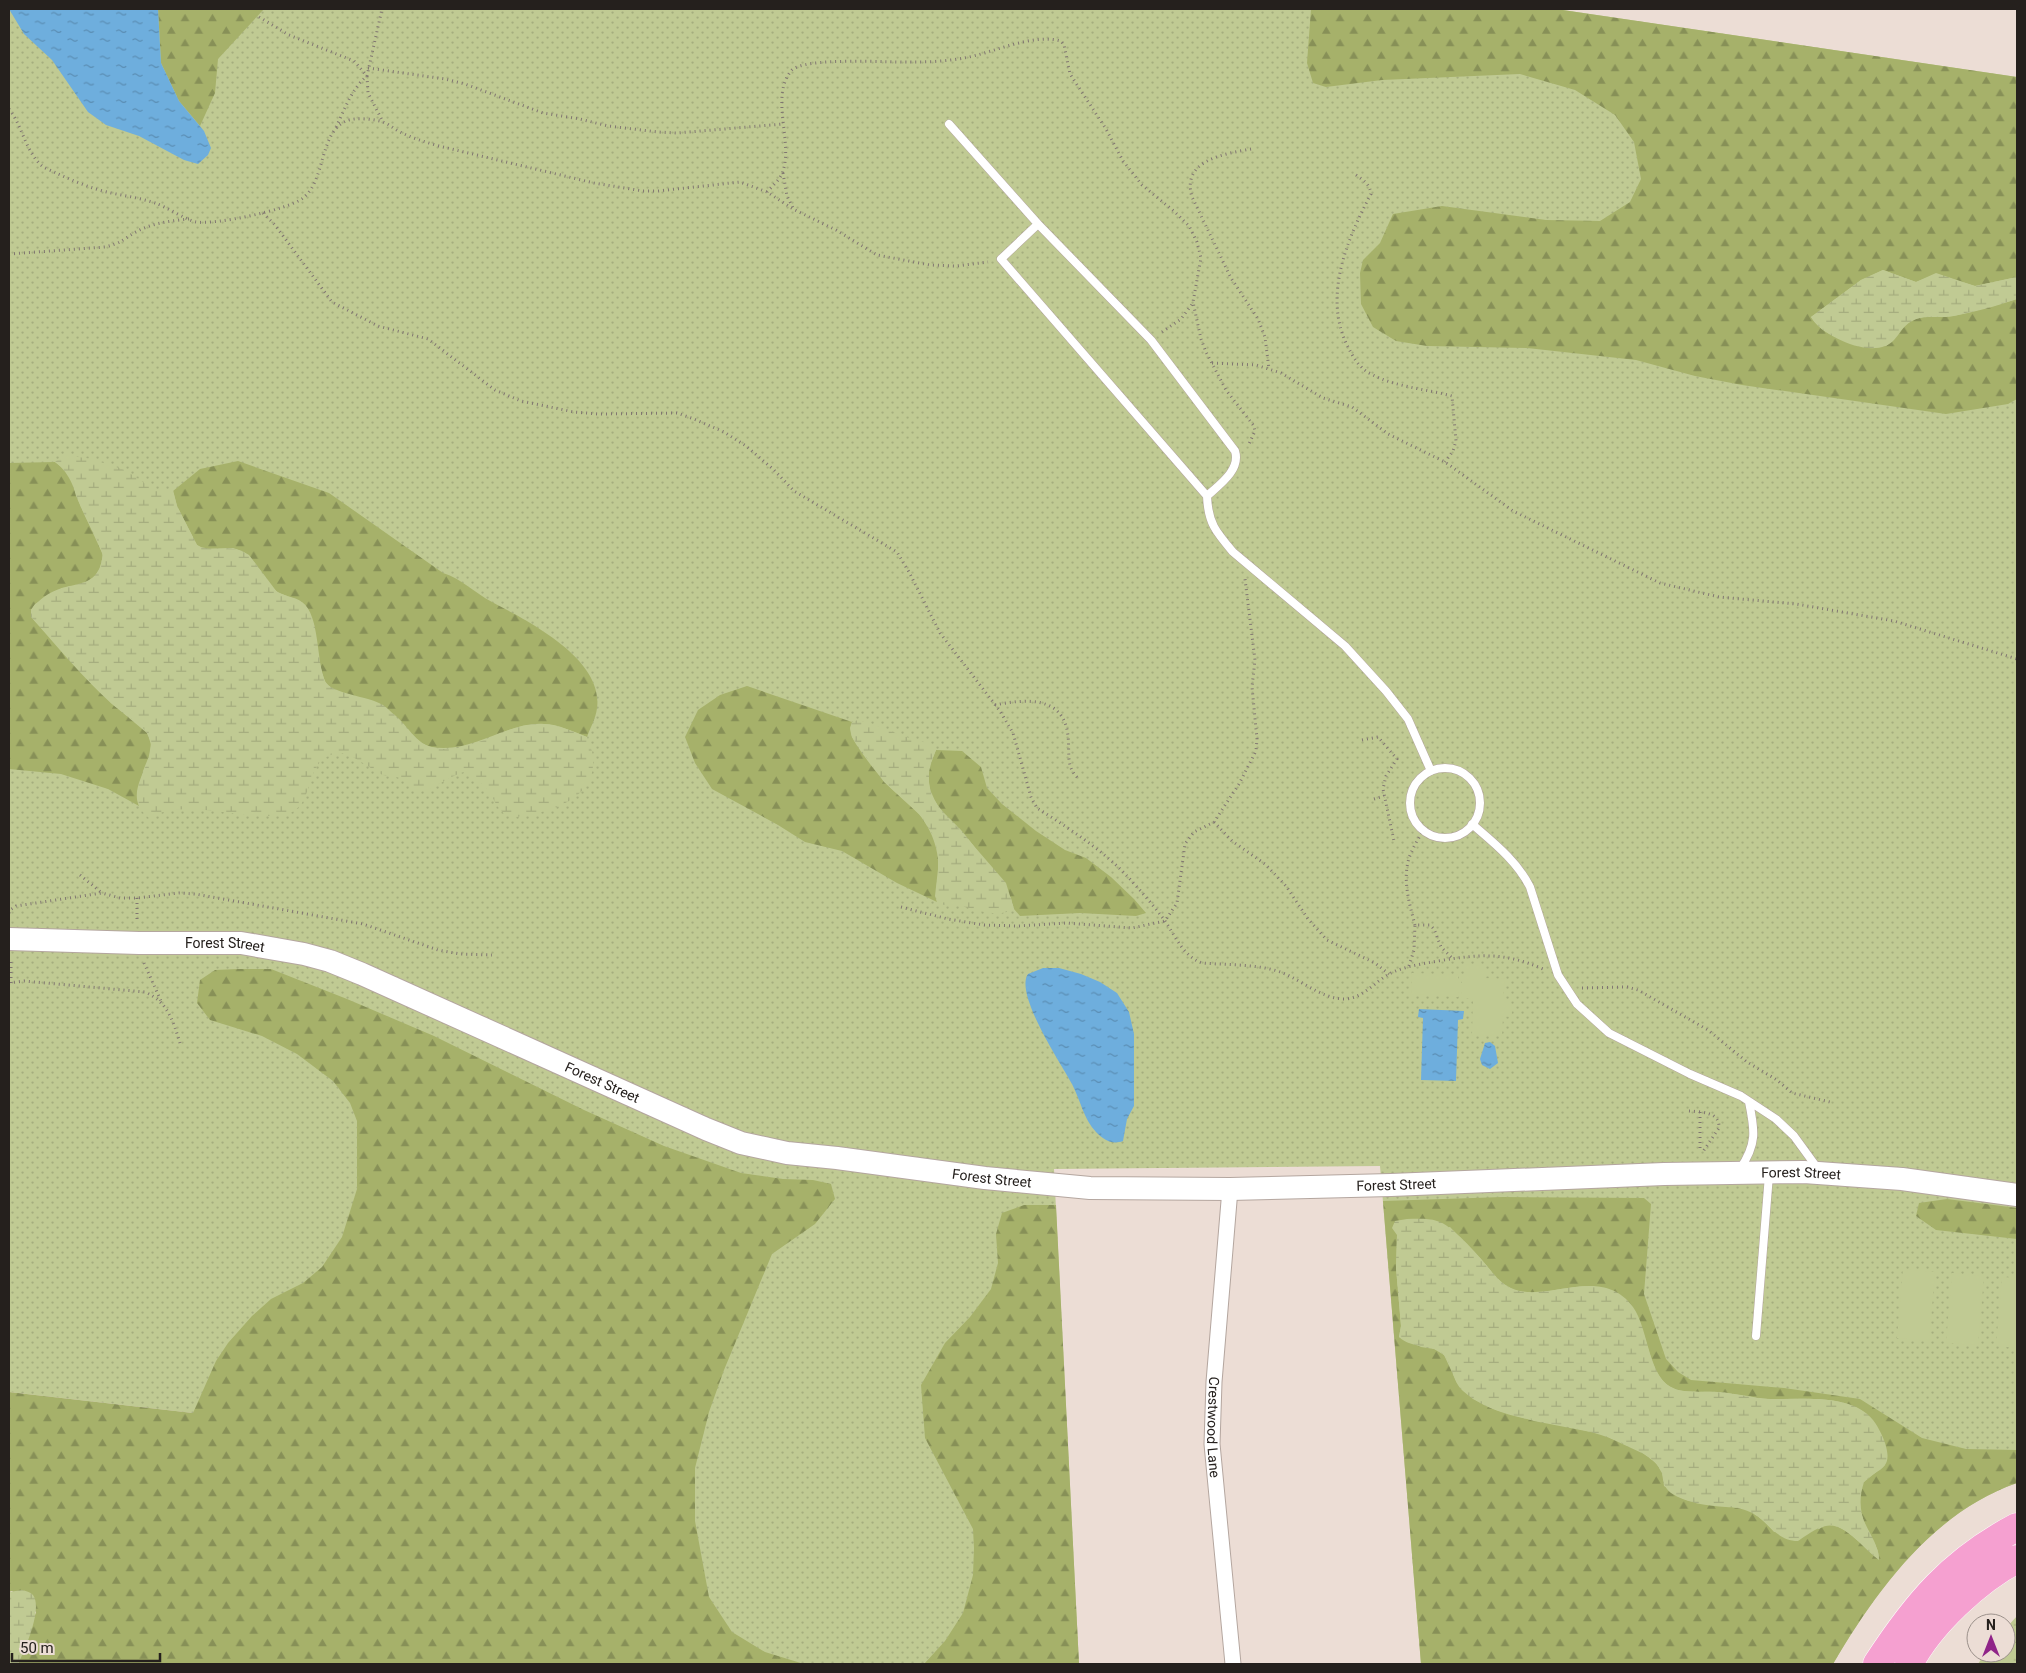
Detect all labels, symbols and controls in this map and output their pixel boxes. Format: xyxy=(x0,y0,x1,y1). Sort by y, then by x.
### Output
street label: Forest Street xyxy=(185,935,266,955)
street label: Forest Street xyxy=(563,1059,642,1106)
street label: Forest Street xyxy=(1761,1164,1842,1183)
street label: Forest Street xyxy=(951,1166,1033,1190)
street label: Forest Street xyxy=(1356,1175,1437,1194)
street label: Crestwood Lane xyxy=(1204,1376,1223,1479)
north arrow xyxy=(1966,1613,2016,1663)
text: N xyxy=(1986,1617,1996,1633)
scale bar xyxy=(12,1630,160,1662)
text: 50 m xyxy=(20,1639,54,1657)

